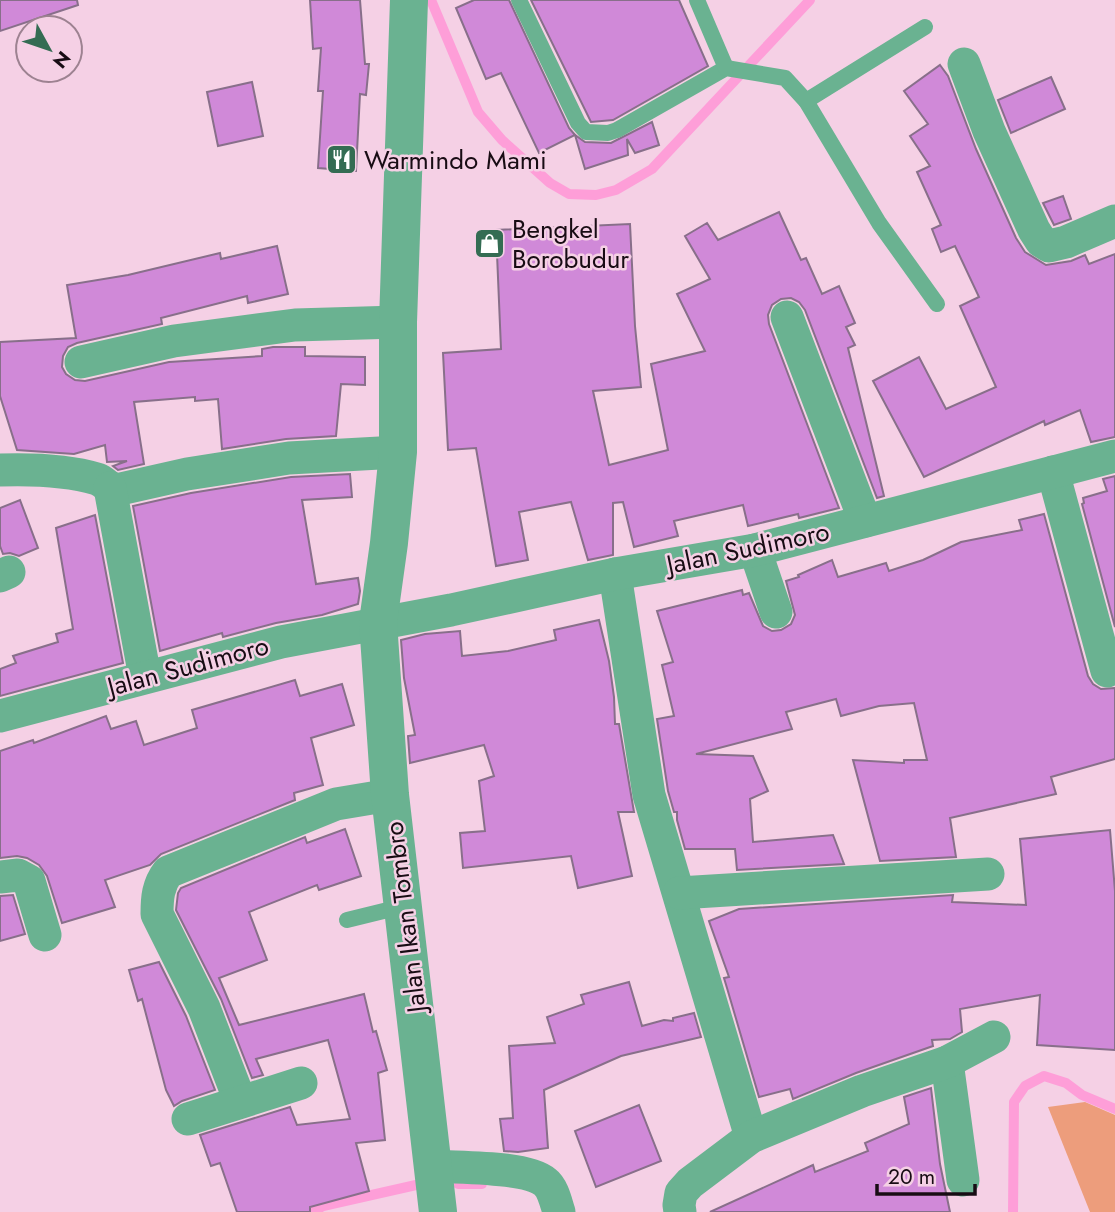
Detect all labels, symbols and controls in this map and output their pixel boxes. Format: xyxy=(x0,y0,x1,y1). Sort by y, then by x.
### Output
north arrow xyxy=(14,14,84,84)
text: N xyxy=(46,45,77,74)
place label: Warmindo Mami xyxy=(364,141,547,179)
restaurant icon: Warmindo Mami xyxy=(324,143,358,177)
place label: Bengkel Borobudur xyxy=(512,210,629,278)
shop icon: Bengkel Borobudur xyxy=(472,227,506,261)
street label: Jalan Sudimoro xyxy=(660,512,833,584)
street label: Jalan Sudimoro xyxy=(100,626,273,707)
street label: Jalan Ikan Tombro xyxy=(374,819,436,1018)
scale bar xyxy=(877,1152,975,1196)
text: 20 m xyxy=(888,1162,935,1192)

